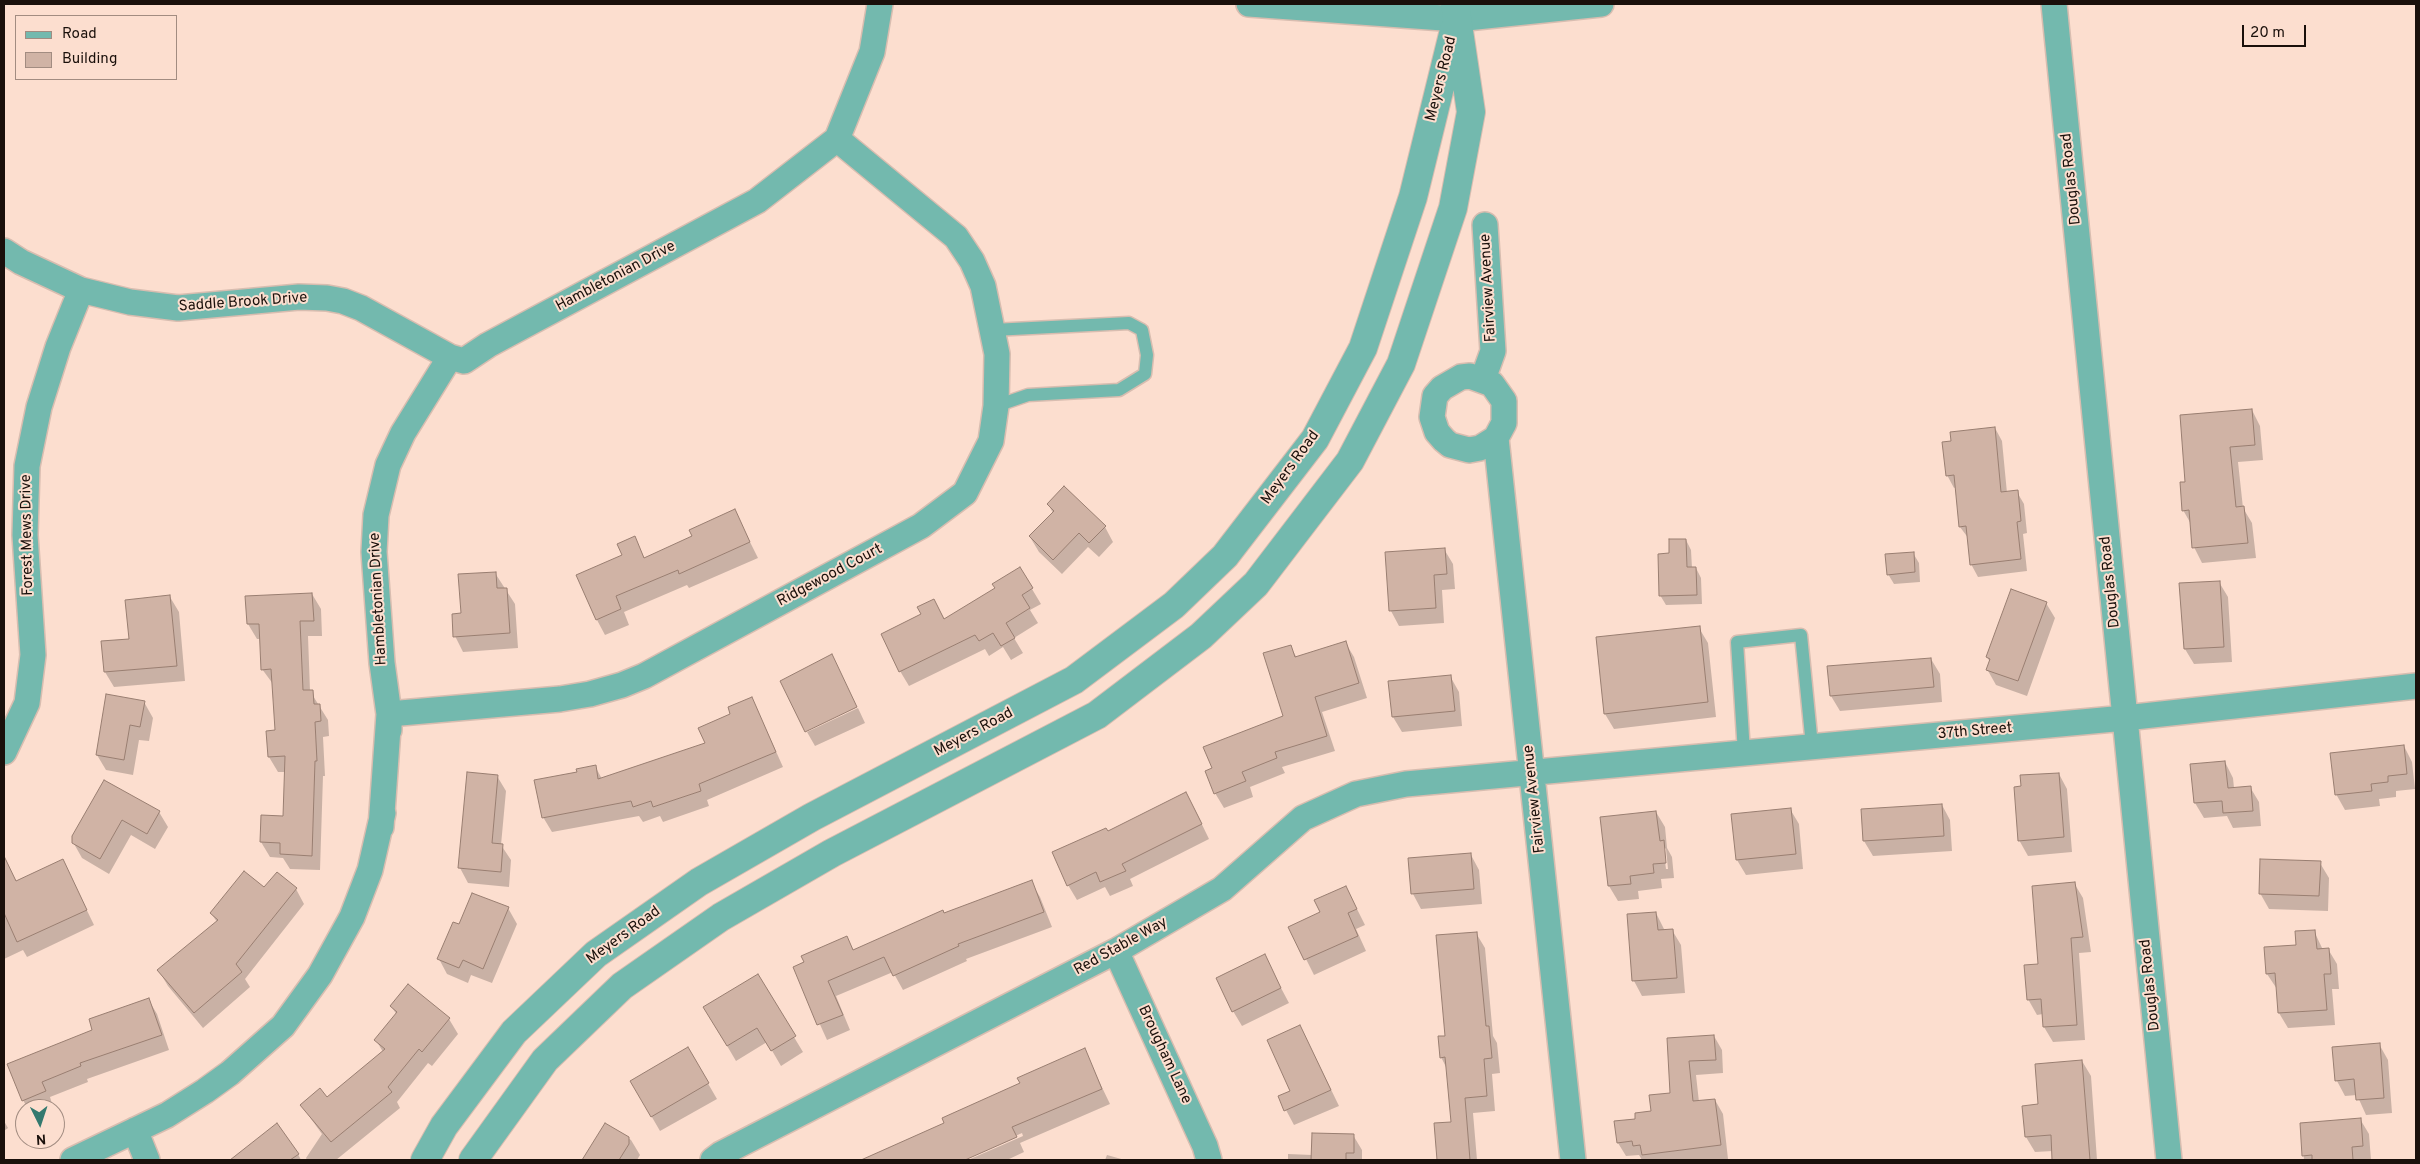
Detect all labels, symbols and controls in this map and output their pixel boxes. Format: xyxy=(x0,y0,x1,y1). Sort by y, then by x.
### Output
legend xyxy=(15,15,178,80)
scale bar xyxy=(2245,15,2309,47)
text: 20 m xyxy=(2250,24,2285,43)
text: Road xyxy=(62,25,97,44)
street label: Meyers Road xyxy=(1423,35,1461,123)
text: Building xyxy=(62,50,117,69)
street label: Douglas Road xyxy=(2058,132,2086,226)
street label: Fairview Avenue xyxy=(1477,233,1501,343)
street label: Hambletonian Drive xyxy=(553,238,679,316)
street label: Saddle Brook Drive xyxy=(178,290,308,316)
street label: Meyers Road xyxy=(1258,428,1324,508)
street label: Forest Mews Drive xyxy=(18,474,38,596)
street label: Hambletonian Drive xyxy=(367,532,391,666)
street label: Douglas Road xyxy=(2097,535,2125,629)
street label: Ridgewood Court xyxy=(774,541,886,611)
street label: Meyers Road xyxy=(931,705,1017,761)
street label: 37th Street xyxy=(1937,720,2013,744)
street label: Fairview Avenue xyxy=(1520,744,1550,854)
street label: Meyers Road xyxy=(584,903,664,969)
street label: Red Stable Way xyxy=(1071,914,1171,980)
street label: Douglas Road xyxy=(2137,938,2165,1032)
street label: Brougham Lane xyxy=(1133,1003,1195,1107)
north arrow xyxy=(15,1099,65,1149)
text: N xyxy=(35,1130,47,1147)

